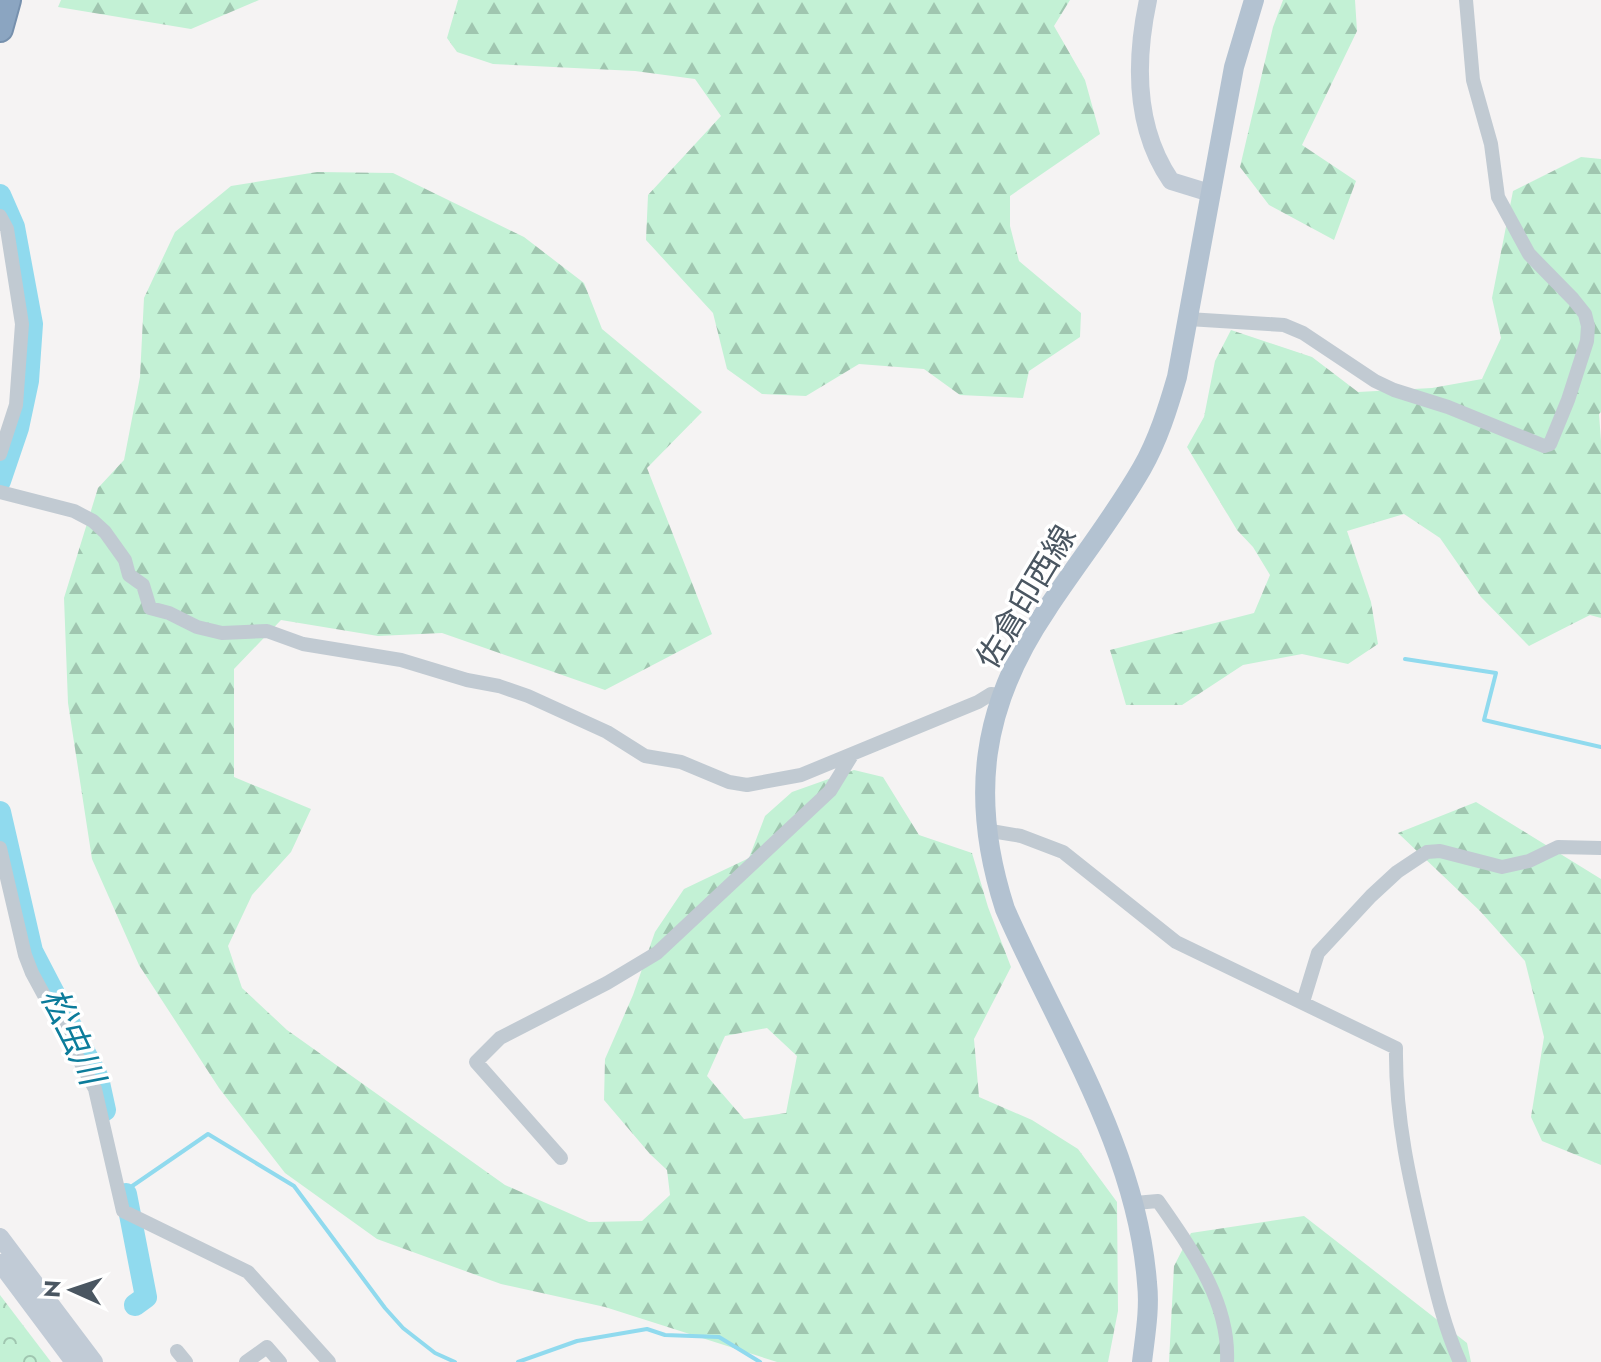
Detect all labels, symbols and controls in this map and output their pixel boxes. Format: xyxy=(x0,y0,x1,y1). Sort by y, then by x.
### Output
street label: 佐倉印西線 xyxy=(965,517,1087,677)
water label: 松虫川 xyxy=(29,980,118,1096)
north arrow xyxy=(32,1250,112,1330)
text: N xyxy=(36,1279,68,1299)

